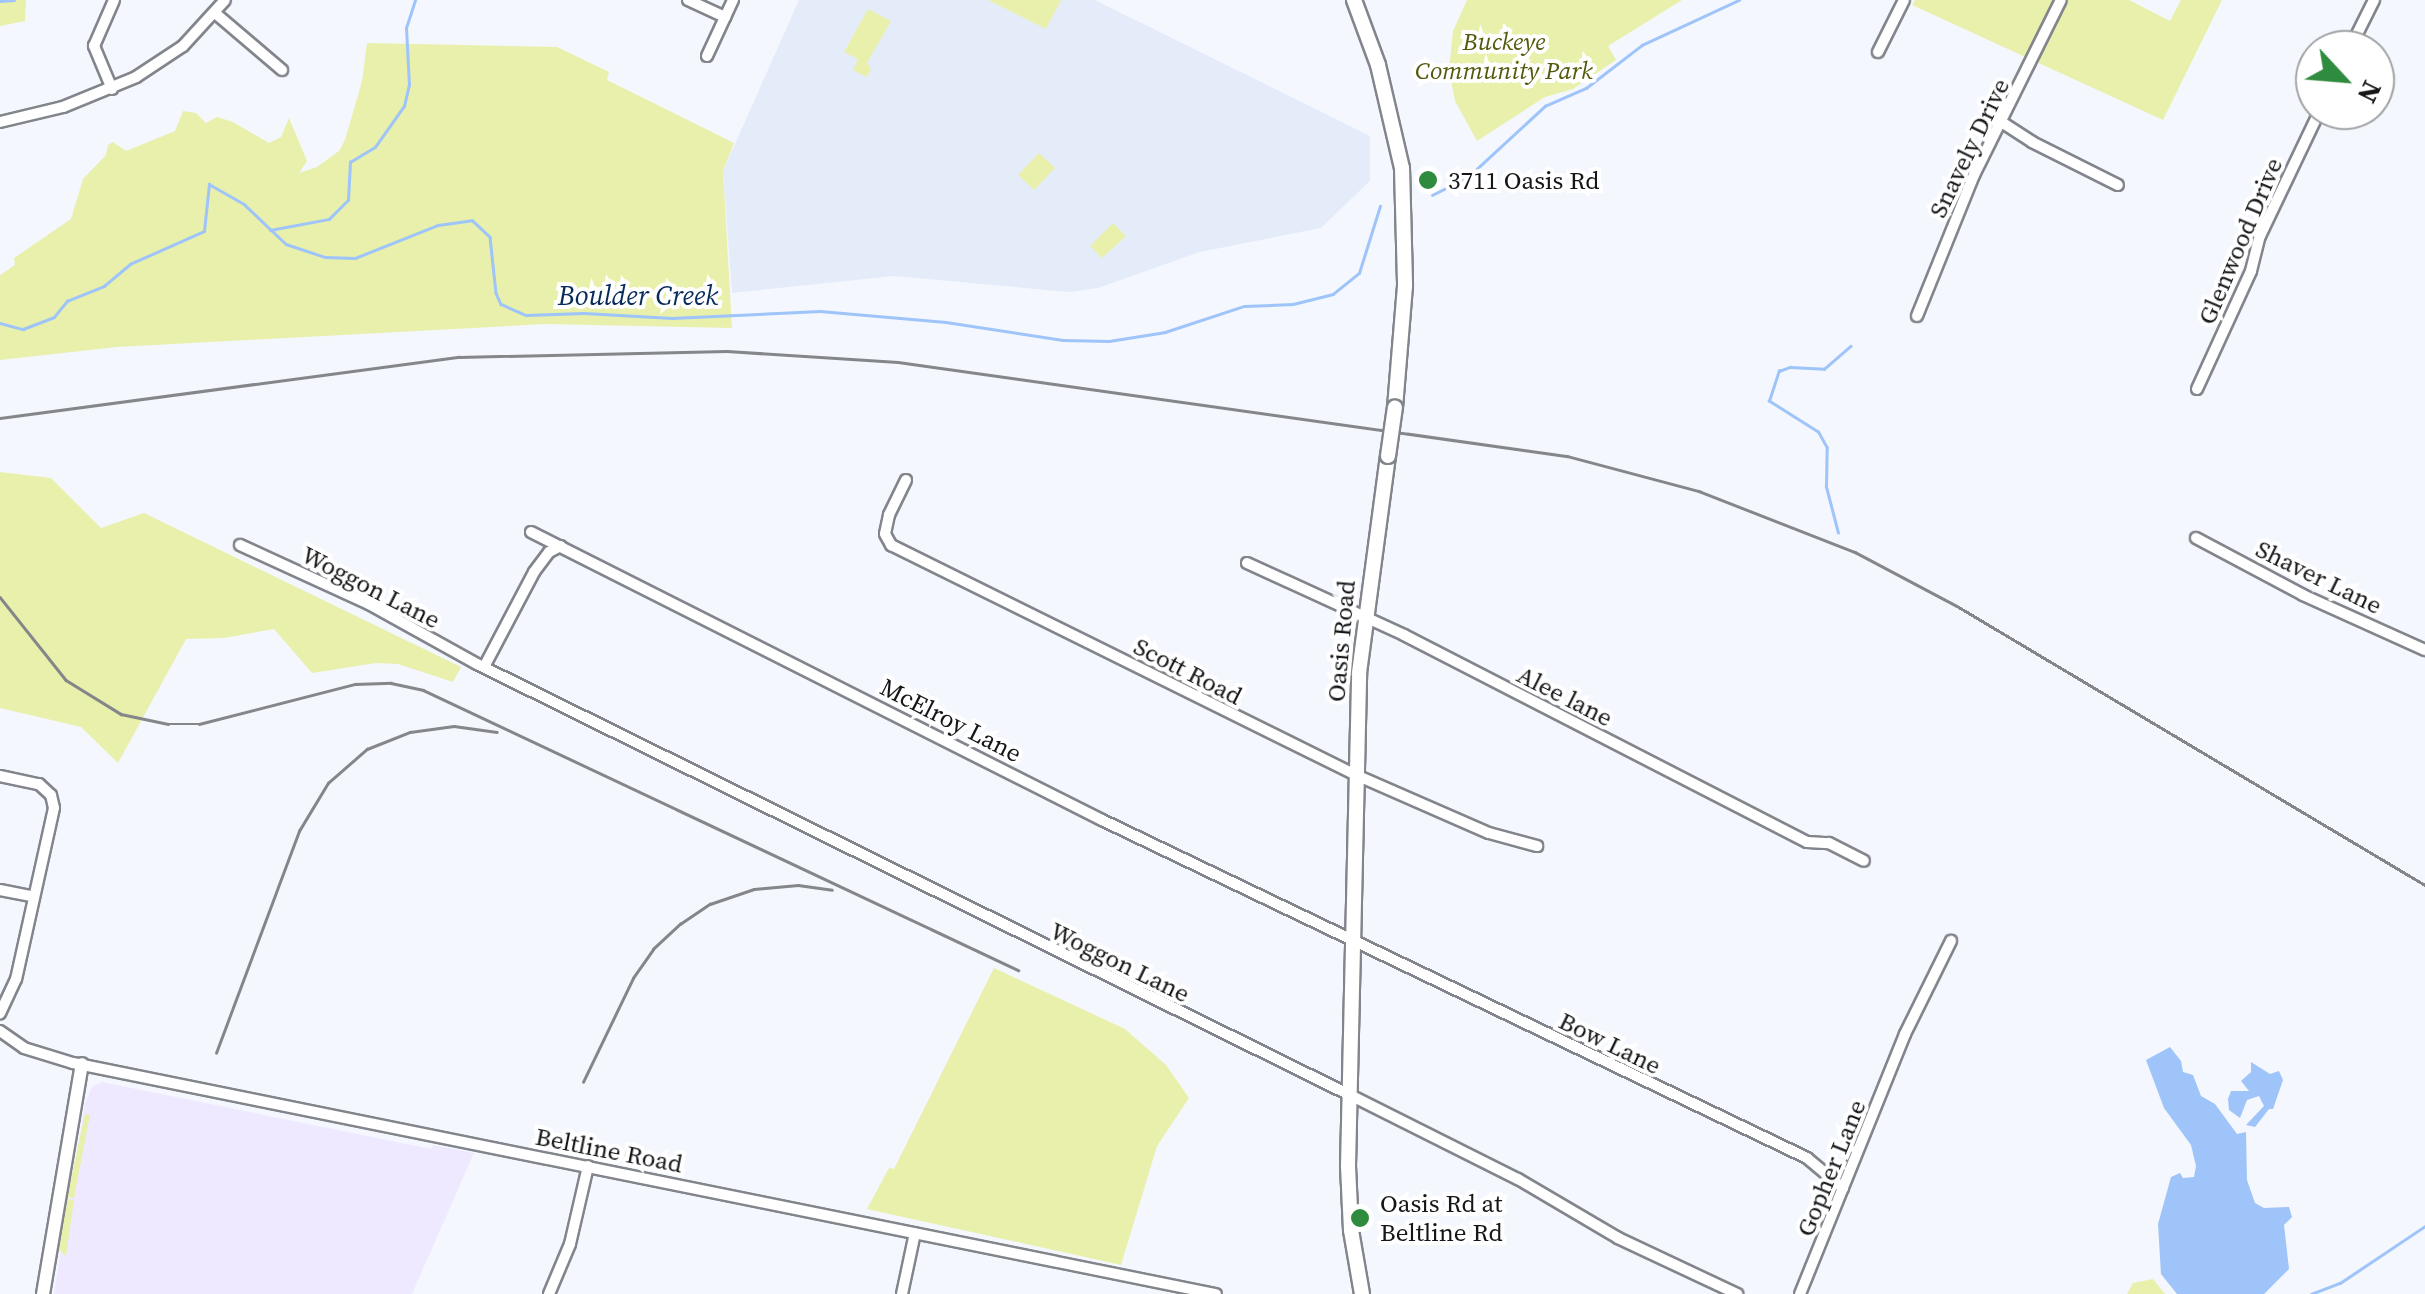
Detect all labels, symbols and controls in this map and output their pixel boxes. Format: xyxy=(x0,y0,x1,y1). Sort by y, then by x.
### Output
park label: Buckeye Community Park xyxy=(1415,27,1593,86)
north arrow xyxy=(2295,30,2395,130)
street label: Snavely Drive xyxy=(1922,74,2016,222)
text: N xyxy=(2349,75,2392,110)
street label: Glenwood Drive xyxy=(2191,153,2289,329)
place label: 3711 Oasis Rd xyxy=(1448,165,1599,195)
marker: 3711 Oasis Rd xyxy=(1417,169,1439,191)
water label: Boulder Creek xyxy=(558,278,718,312)
street label: Shaver Lane xyxy=(2251,534,2387,620)
street label: Woggon Lane xyxy=(297,539,445,635)
street label: Oasis Road xyxy=(1321,579,1361,703)
street label: Scott Road xyxy=(1129,631,1247,711)
street label: Alee lane xyxy=(1512,659,1618,733)
street label: McElroy Lane xyxy=(875,672,1027,768)
street label: Woggon Lane xyxy=(1045,915,1195,1009)
street label: Bow Lane xyxy=(1554,1005,1666,1081)
street label: Gopher Lane xyxy=(1790,1095,1872,1241)
street label: Beltline Road xyxy=(533,1121,685,1179)
place label: Oasis Rd at Beltline Rd xyxy=(1380,1189,1503,1248)
marker: Oasis Rd at Beltline Rd xyxy=(1349,1207,1371,1229)

